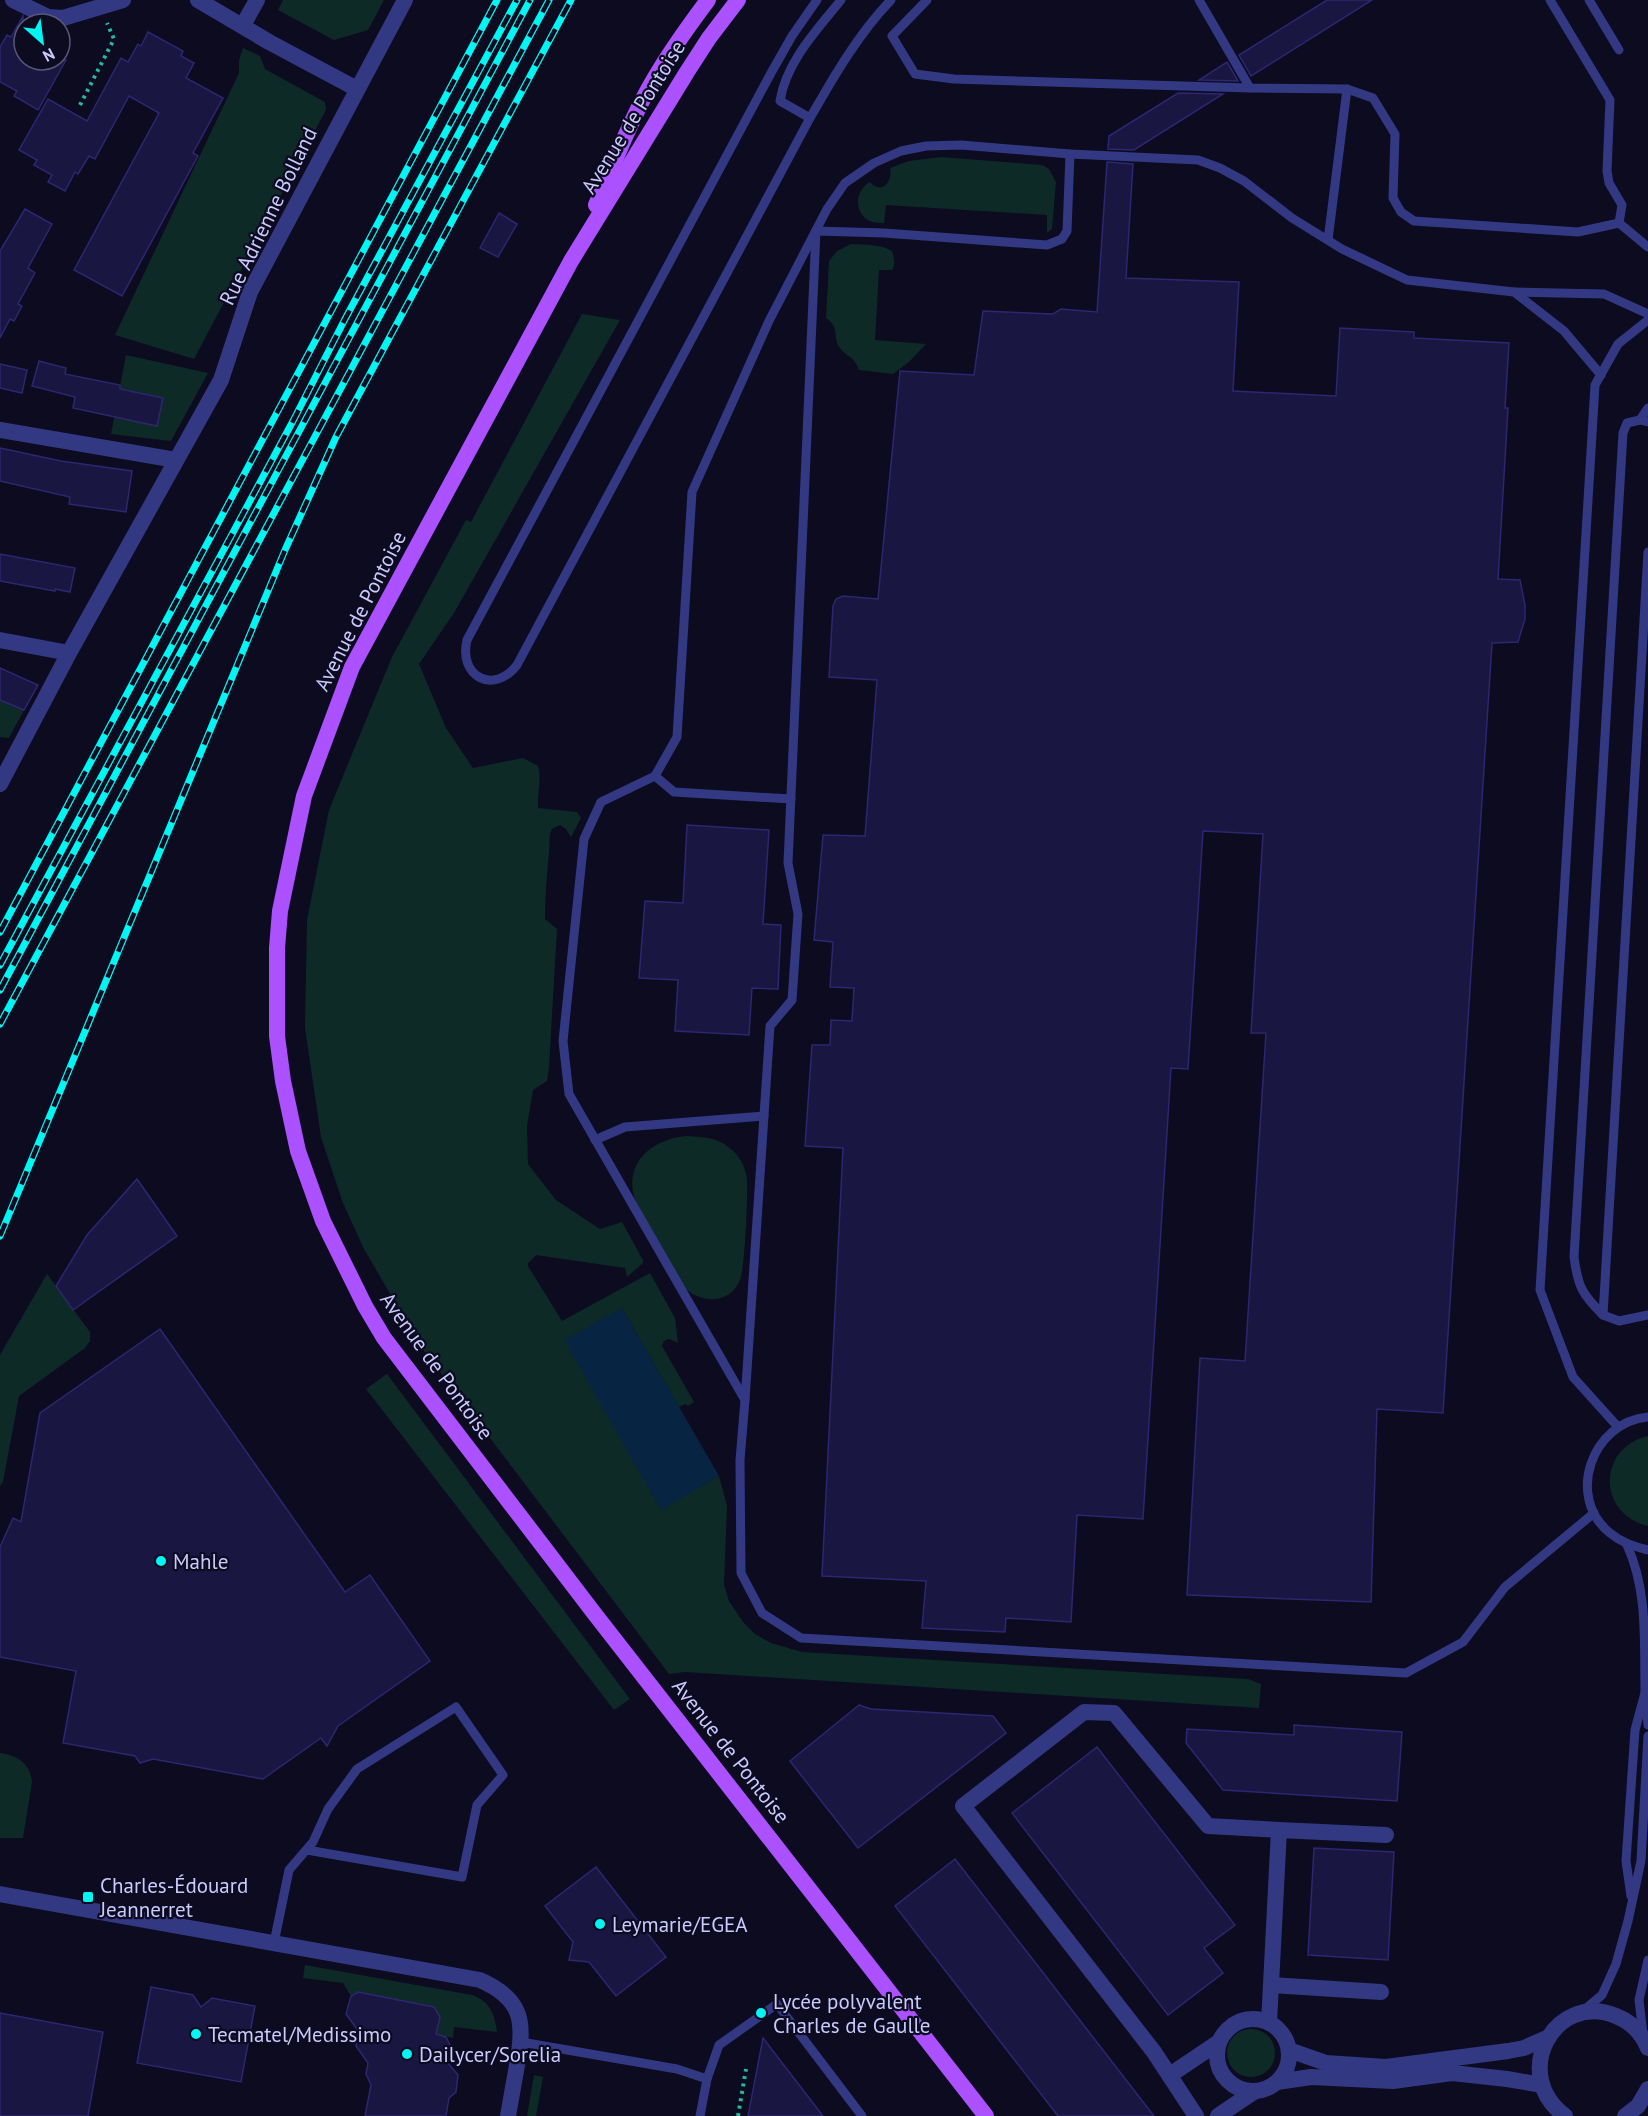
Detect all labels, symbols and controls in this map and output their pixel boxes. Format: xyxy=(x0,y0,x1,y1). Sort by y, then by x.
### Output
north arrow xyxy=(12,12,72,72)
street label: Avenue de Pontoise xyxy=(575,35,691,199)
text: N xyxy=(40,44,58,67)
street label: Rue Adrienne Bolland xyxy=(213,123,323,309)
street label: Avenue de Pontoise xyxy=(308,527,412,695)
street label: Avenue de Pontoise xyxy=(374,1287,500,1445)
place label: Mahle xyxy=(173,1548,228,1575)
marker: Mahle xyxy=(154,1554,168,1568)
street label: Avenue de Pontoise xyxy=(666,1673,796,1829)
place label: Charles-Édouard Jeannerret xyxy=(99,1872,248,1923)
marker: Charles-Édouard Jeannerret xyxy=(81,1890,95,1904)
place label: Leymarie/EGEA xyxy=(612,1911,748,1938)
marker: Leymarie/EGEA xyxy=(593,1917,607,1931)
place label: Lycée polyvalent Charles de Gaulle xyxy=(773,1988,930,2039)
marker: Lycée polyvalent Charles de Gaulle xyxy=(754,2006,768,2020)
place label: Tecmatel/Medissimo xyxy=(208,2021,391,2048)
marker: Tecmatel/Medissimo xyxy=(189,2027,203,2041)
place label: Dailycer/Sorelia xyxy=(419,2041,561,2068)
marker: Dailycer/Sorelia xyxy=(400,2047,414,2061)

